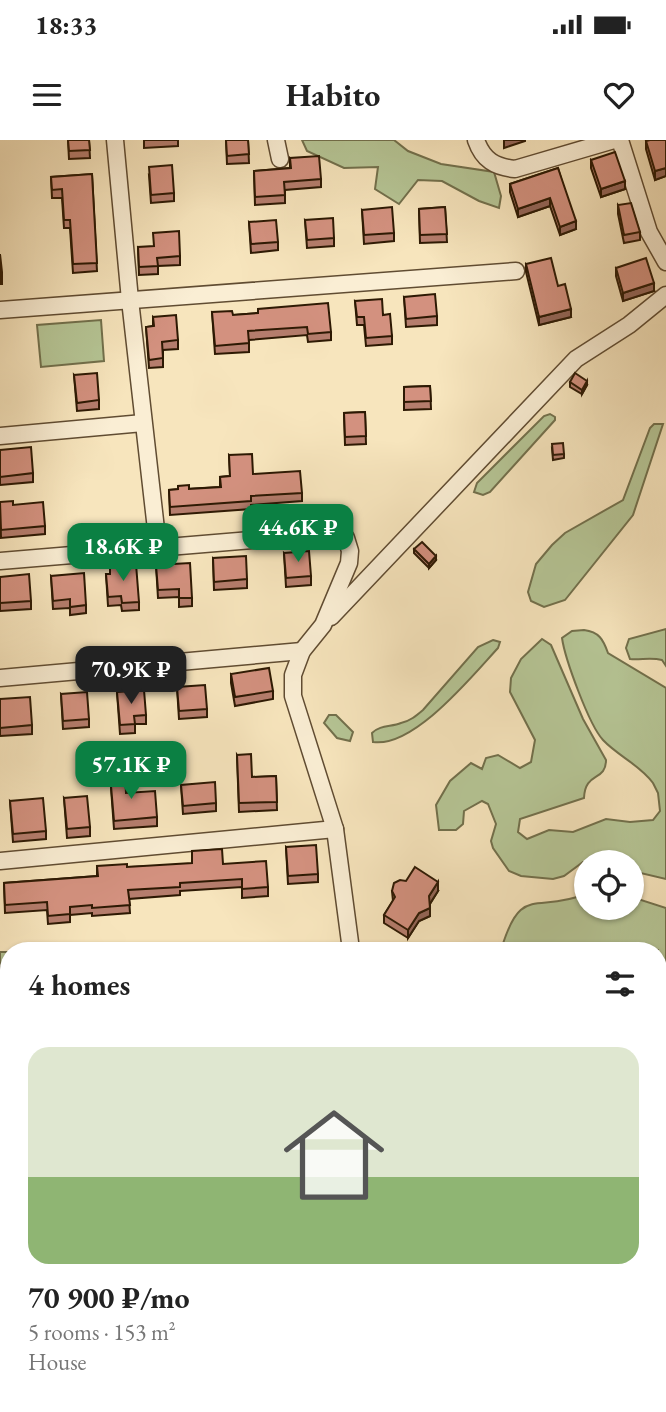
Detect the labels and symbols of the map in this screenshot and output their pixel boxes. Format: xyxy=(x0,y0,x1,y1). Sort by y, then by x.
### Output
pin: 44.6K ₽ xyxy=(233,504,363,564)
pin: 18.6K ₽ xyxy=(58,524,188,583)
pin: 70.9K ₽ xyxy=(66,646,196,706)
pin: 57.1K ₽ xyxy=(66,742,196,801)

